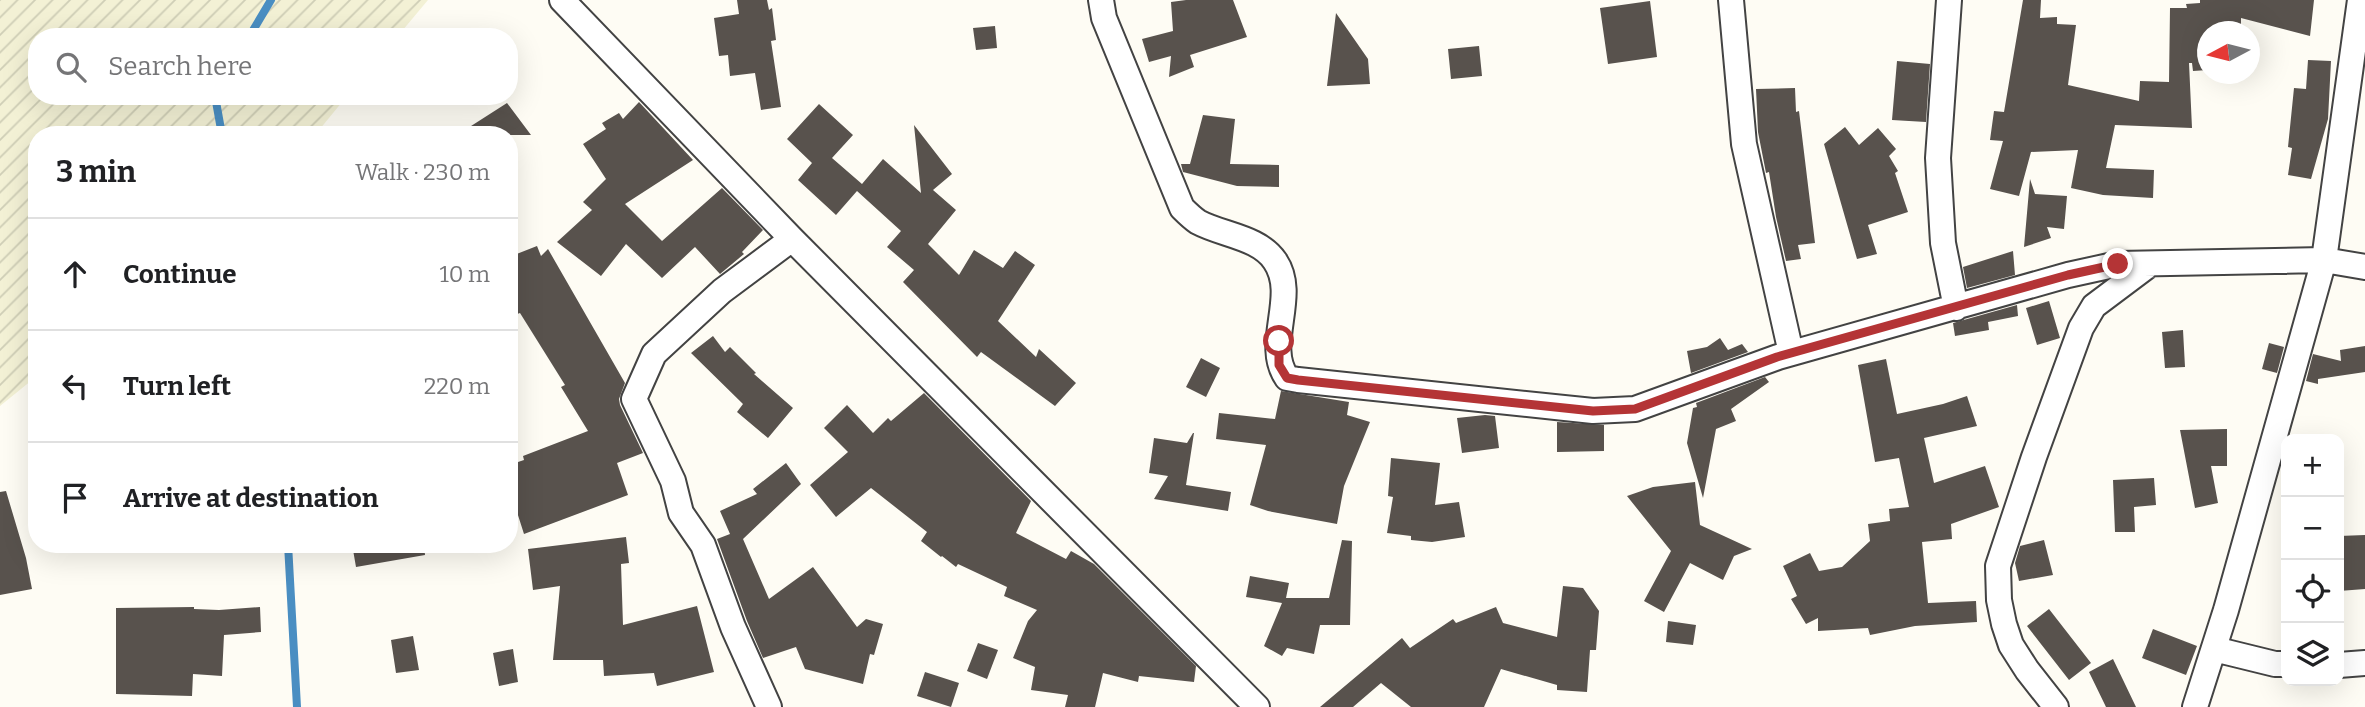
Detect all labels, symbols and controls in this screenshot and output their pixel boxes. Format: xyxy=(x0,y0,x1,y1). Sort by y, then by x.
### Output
north arrow xyxy=(2197,21,2260,84)
search box xyxy=(28,28,518,105)
icon: search xyxy=(52,48,90,86)
text: Search here xyxy=(108,51,252,82)
text: 3 min xyxy=(56,154,136,190)
text: Walk · 230 m xyxy=(355,158,490,186)
route end xyxy=(2102,248,2133,279)
icon: ahead xyxy=(56,255,94,293)
text: Continue xyxy=(123,259,237,290)
text: 10 m xyxy=(439,260,490,288)
route start xyxy=(1263,325,1294,356)
icon: left xyxy=(56,367,94,405)
text: Turn left xyxy=(123,371,231,402)
text: 220 m xyxy=(424,372,490,400)
map controls xyxy=(2281,434,2344,686)
button: + xyxy=(2281,434,2344,497)
icon: arrive xyxy=(56,479,94,517)
text: Arrive at destination xyxy=(123,483,378,514)
button: − xyxy=(2281,497,2344,560)
button: locate xyxy=(2281,560,2344,623)
button: layers xyxy=(2281,623,2344,686)

